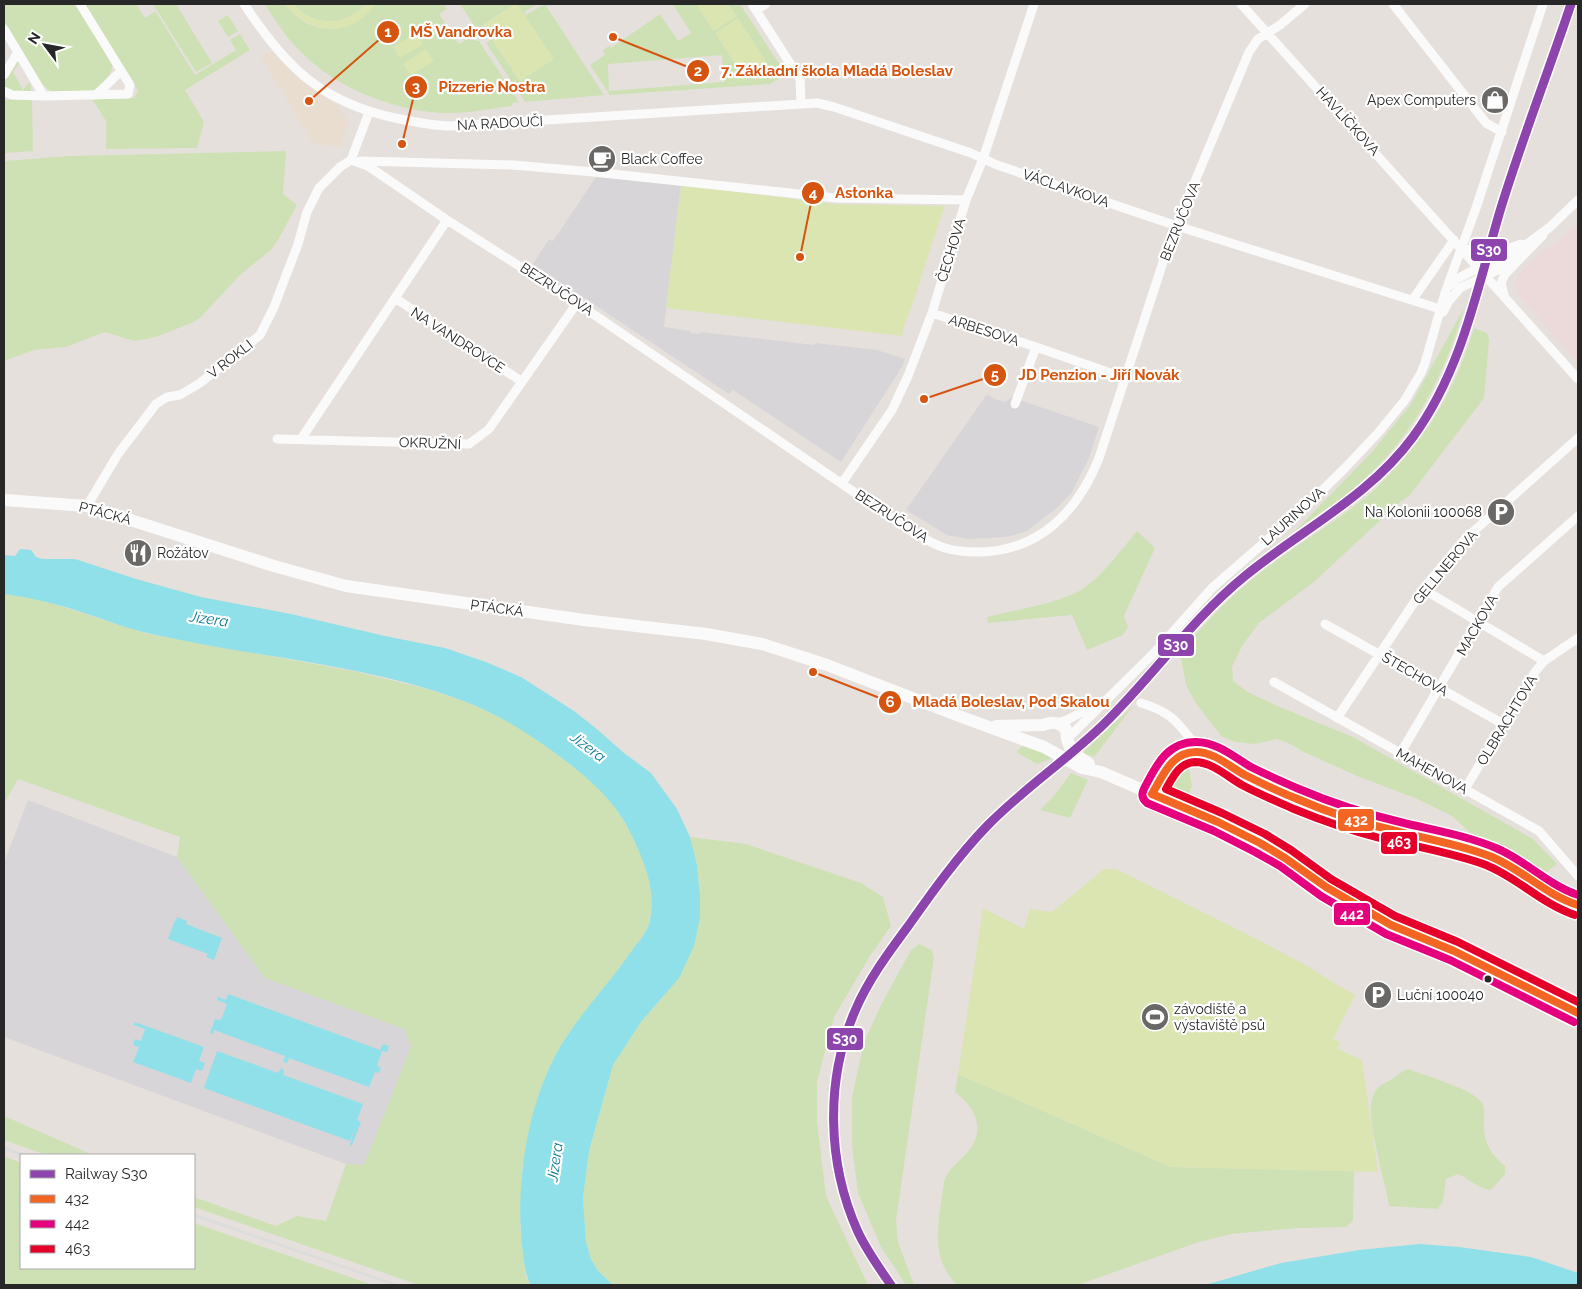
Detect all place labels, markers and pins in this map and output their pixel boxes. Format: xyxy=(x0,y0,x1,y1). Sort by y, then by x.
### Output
callout: MŠ Vandrovka xyxy=(375,17,522,47)
callout: 7. Základní škola Mladá Boleslav xyxy=(686,56,963,86)
callout: Pizzerie Nostra xyxy=(403,72,555,102)
shop icon: Apex Computers xyxy=(1480,85,1510,115)
place label: Apex Computers xyxy=(1367,92,1476,108)
cafe icon: Black Coffee xyxy=(587,144,617,174)
place label: Black Coffee xyxy=(621,151,703,167)
callout: Astonka xyxy=(800,178,903,208)
callout: JD Penzion - Jiří Novák xyxy=(983,360,1189,390)
parking icon: Na Kolonii 100068 xyxy=(1486,497,1516,527)
place label: Na Kolonii 100068 xyxy=(1365,504,1482,520)
restaurant icon: Rožátov xyxy=(123,538,153,568)
place label: Rožátov xyxy=(157,545,209,561)
callout: Mladá Boleslav, Pod Skalou xyxy=(878,687,1119,717)
unlabelled marker xyxy=(1483,974,1493,984)
parking icon: Luční 100040 xyxy=(1363,980,1393,1010)
place label: Luční 100040 xyxy=(1397,987,1484,1003)
place label: závodiště a výstaviště psů xyxy=(1174,1001,1265,1033)
sports icon: závodiště a výstaviště psů xyxy=(1140,1002,1170,1032)

